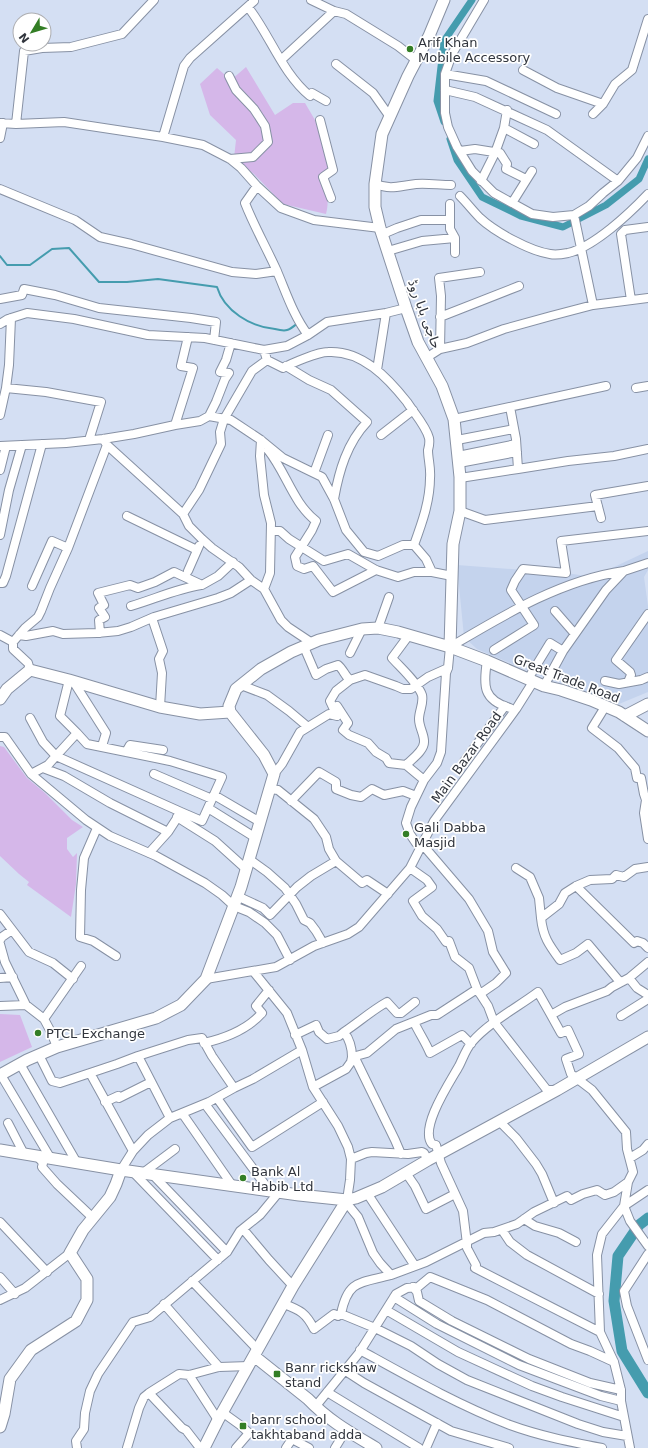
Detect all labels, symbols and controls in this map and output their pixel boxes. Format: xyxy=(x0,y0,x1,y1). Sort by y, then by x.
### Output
north arrow xyxy=(12,12,52,52)
text: N xyxy=(17,30,32,45)
place label: Arif Khan Mobile Accessory xyxy=(418,35,531,65)
marker: Arif Khan Mobile Accessory xyxy=(405,44,415,54)
street label: حاجی بابا روڈ xyxy=(404,277,444,351)
street label: Great Trade Road xyxy=(512,651,622,706)
street label: Main Bazar Road xyxy=(428,709,504,806)
place label: Gali Dabba Masjid xyxy=(414,820,486,850)
marker: Gali Dabba Masjid xyxy=(401,829,411,839)
place label: PTCL Exchange xyxy=(46,1026,145,1041)
marker: PTCL Exchange xyxy=(33,1028,43,1038)
place label: Bank Al Habib Ltd xyxy=(251,1164,314,1194)
marker: Bank Al Habib Ltd xyxy=(238,1173,248,1183)
place label: Banr rickshaw stand xyxy=(285,1360,377,1390)
marker: Banr rickshaw stand xyxy=(272,1369,282,1379)
place label: banr school takhtaband adda xyxy=(251,1412,362,1442)
marker: banr school takhtaband adda xyxy=(238,1421,248,1431)

